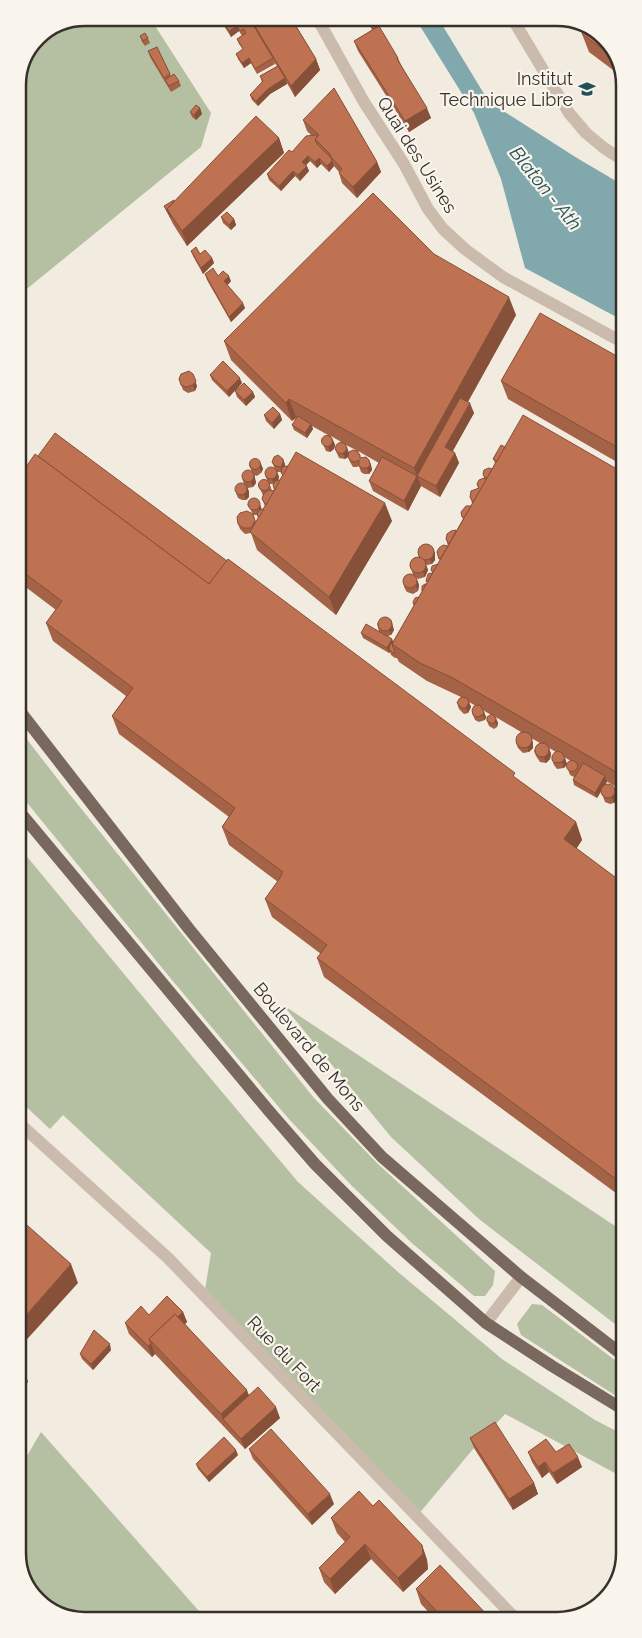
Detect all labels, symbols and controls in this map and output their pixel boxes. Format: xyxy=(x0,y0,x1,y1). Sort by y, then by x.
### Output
place label: Institut Technique Libre xyxy=(440,68,573,110)
school or university icon: Institut Technique Libre xyxy=(577,79,597,99)
street label: Quai des Usines xyxy=(373,93,462,217)
water label: Blaton - Ath xyxy=(506,142,586,234)
street label: Boulevard de Mons xyxy=(249,978,370,1116)
street label: Rue du Fort xyxy=(243,1311,326,1396)

